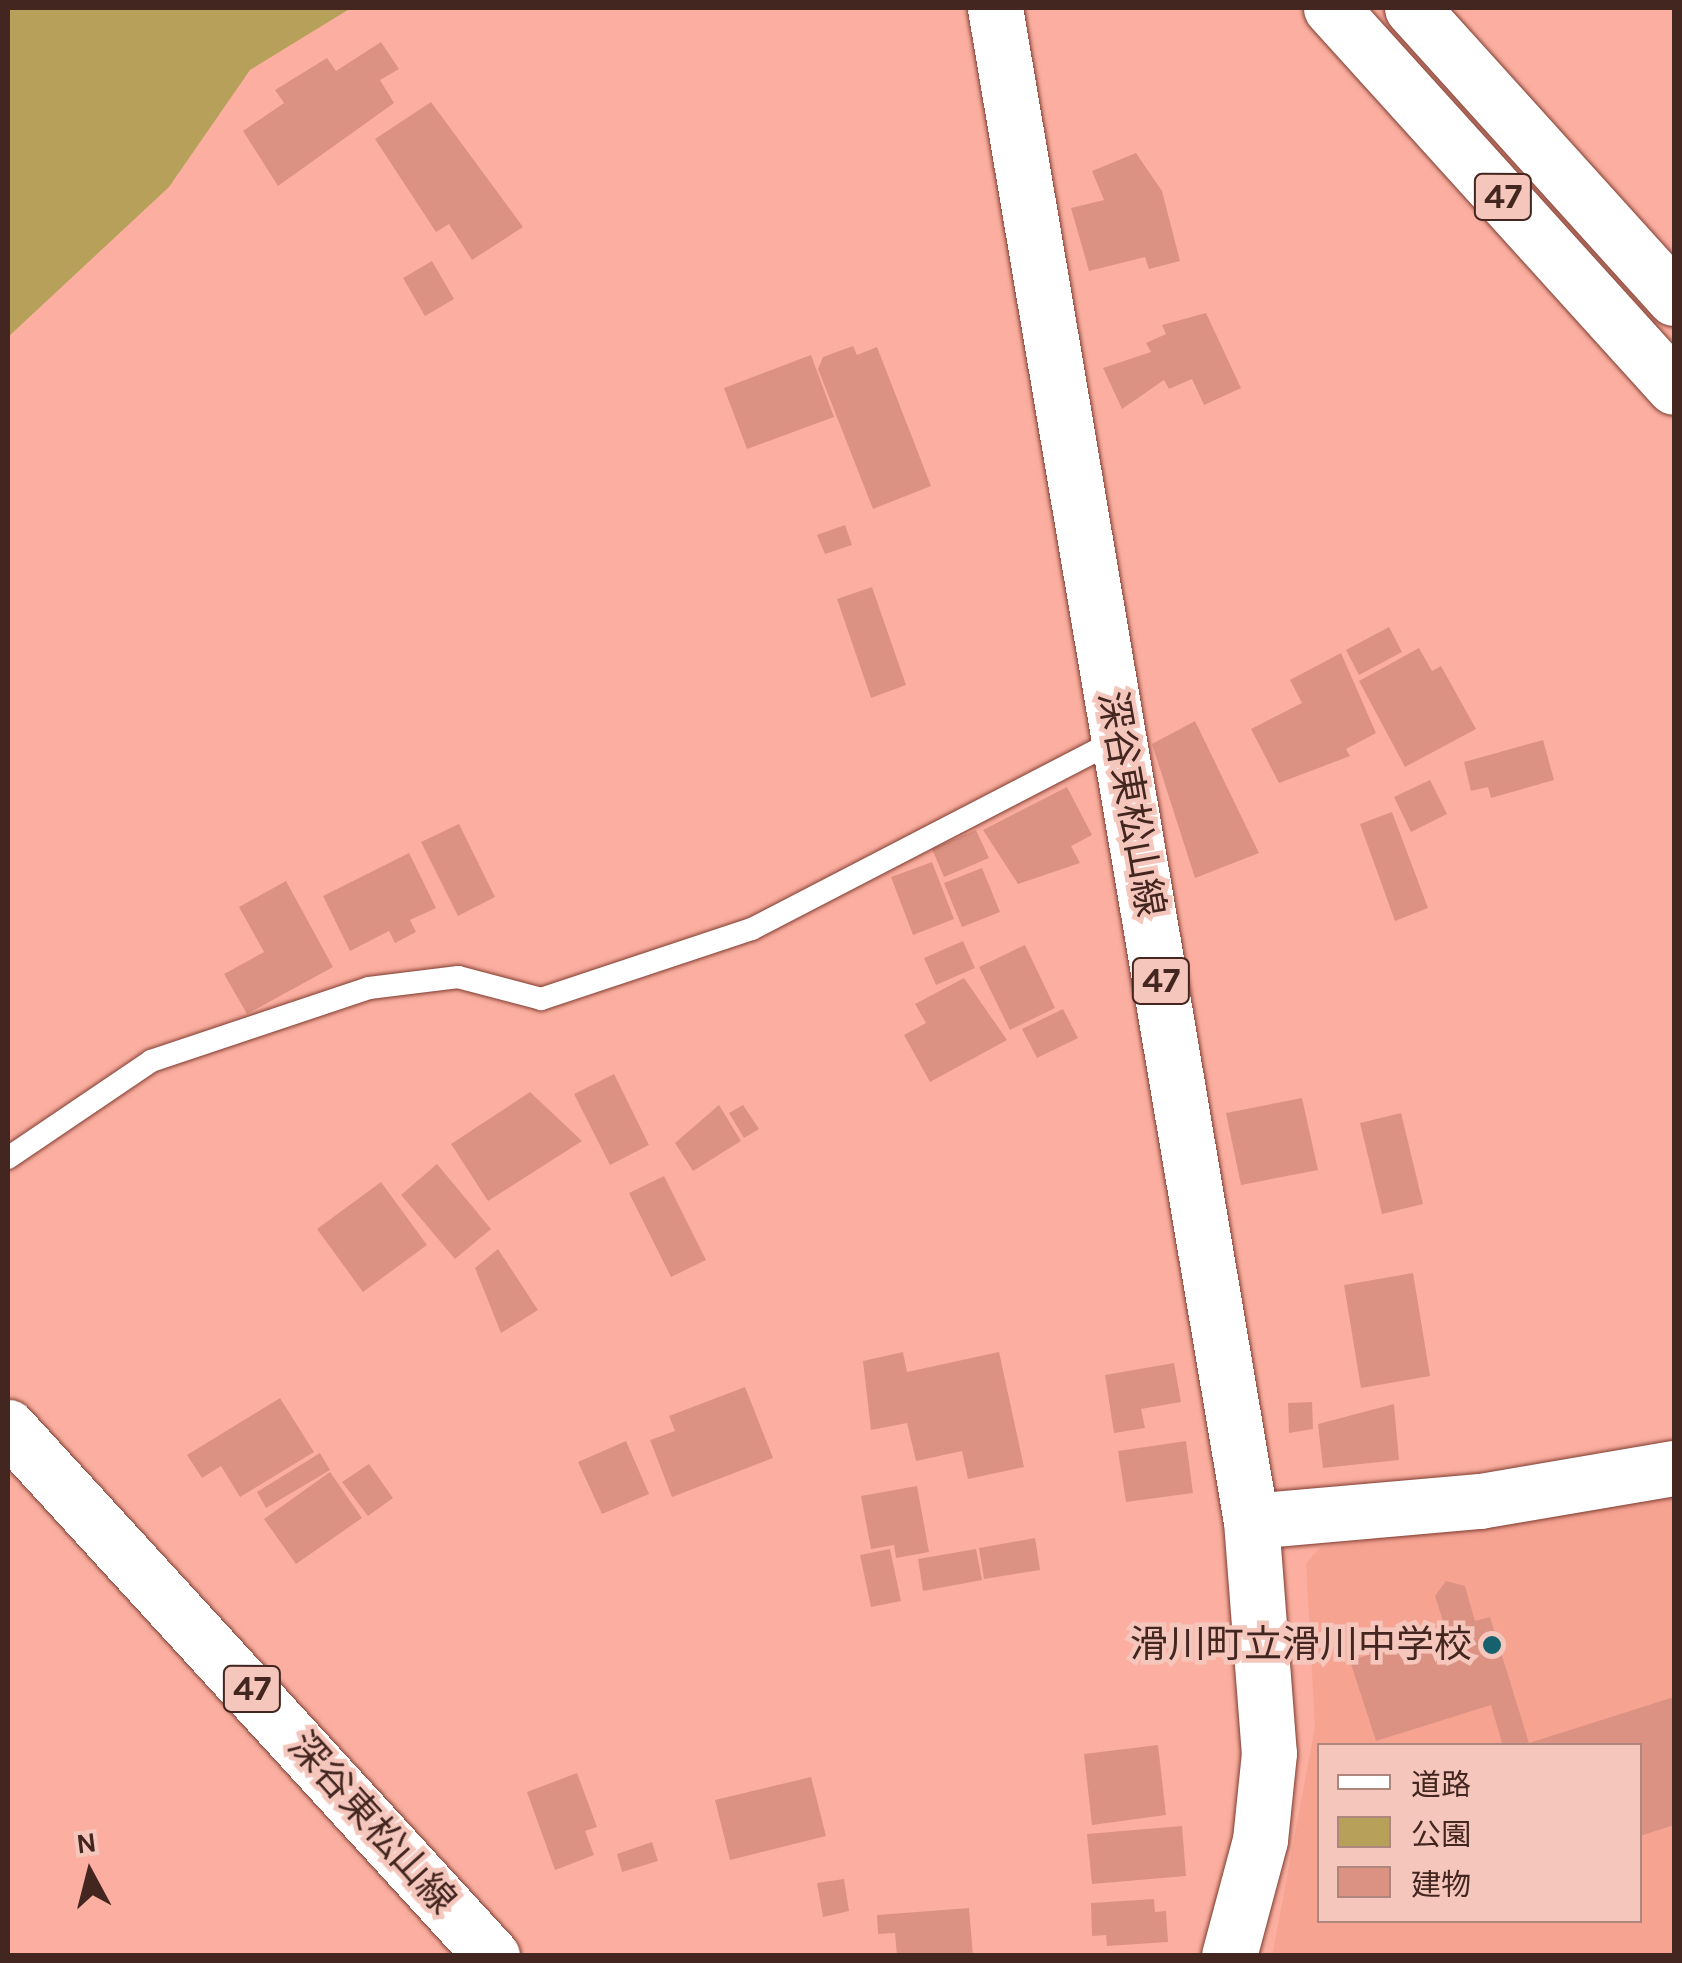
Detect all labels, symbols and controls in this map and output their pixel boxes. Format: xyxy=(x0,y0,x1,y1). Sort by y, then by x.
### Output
road number: 47 xyxy=(1473,167,1533,227)
street label: 深谷東松山線 xyxy=(1089,688,1173,920)
road number: 47 xyxy=(1131,951,1191,1011)
place label: 滑川町立滑川中学校 xyxy=(1130,1622,1472,1668)
marker: 滑川町立滑川中学校 xyxy=(1481,1634,1503,1656)
road number: 47 xyxy=(222,1659,282,1719)
street label: 深谷東松山線 xyxy=(279,1723,465,1923)
legend xyxy=(1317,1743,1642,1923)
text: 道路 xyxy=(1411,1767,1471,1803)
text: 公園 xyxy=(1411,1817,1471,1853)
north arrow xyxy=(40,1823,140,1923)
text: N xyxy=(74,1825,98,1860)
text: 建物 xyxy=(1411,1867,1471,1903)

